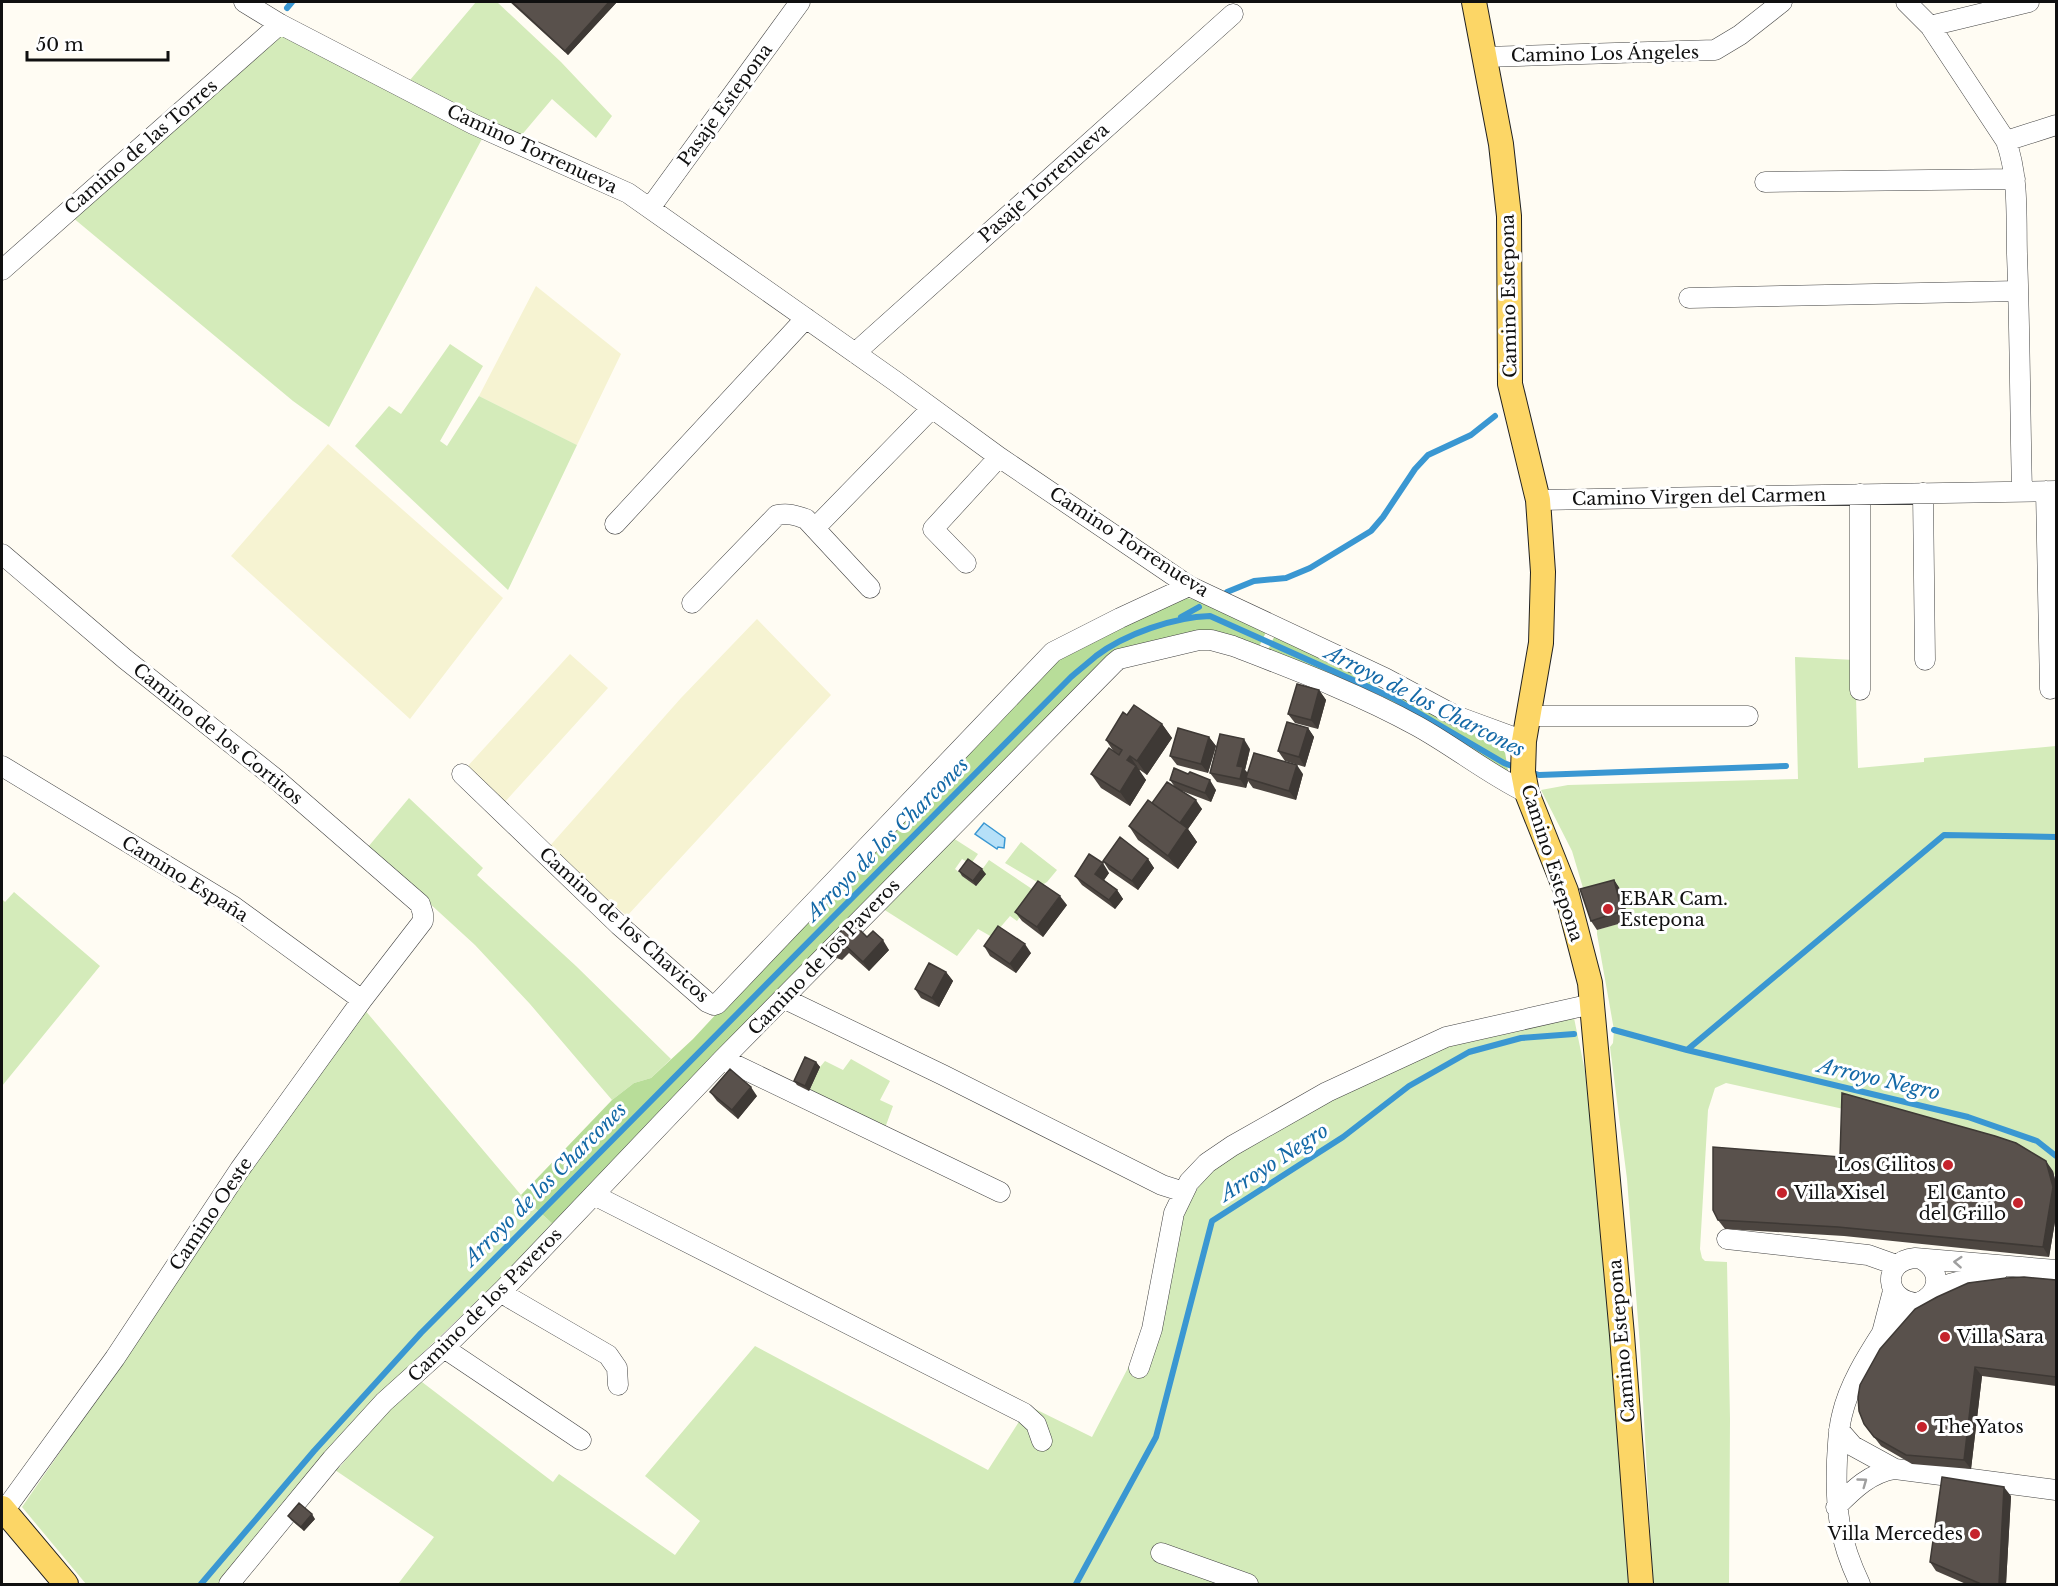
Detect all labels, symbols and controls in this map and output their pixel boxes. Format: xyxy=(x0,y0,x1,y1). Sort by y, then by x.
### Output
scale bar xyxy=(27,24,168,62)
text: 50 m xyxy=(36,34,84,56)
street label: Pasaje Estepona xyxy=(673,39,777,171)
street label: Camino Los Ángeles xyxy=(1511,40,1699,67)
street label: Camino de las Torres xyxy=(60,75,222,219)
street label: Camino Torrenueva xyxy=(443,100,621,198)
street label: Pasaje Torrenueva xyxy=(974,119,1114,247)
street label: Camino Estepona xyxy=(1497,214,1521,378)
street label: Camino Torrenueva xyxy=(1045,482,1213,602)
street label: Camino Virgen del Carmen xyxy=(1572,484,1826,510)
water label: Arroyo de los Charcones xyxy=(1319,639,1529,762)
street label: Camino de los Cortitos xyxy=(129,659,307,809)
water label: Arroyo de los Charcones xyxy=(798,752,974,928)
street label: Camino Estepona xyxy=(1516,782,1588,944)
street label: Camino España xyxy=(118,831,252,927)
street label: Camino de los Chavicos xyxy=(535,843,713,1007)
street label: Camino de los Paveros xyxy=(744,874,904,1040)
place label: EBAR Cam. Estepona xyxy=(1620,888,1728,931)
marker: EBAR Cam. Estepona xyxy=(1601,902,1615,916)
water label: Arroyo Negro xyxy=(1813,1053,1942,1105)
water label: Arroyo de los Charcones xyxy=(456,1097,632,1273)
water label: Arroyo Negro xyxy=(1213,1118,1333,1208)
street label: Camino Oeste xyxy=(165,1153,257,1275)
place label: Los Gilitos xyxy=(1837,1154,1936,1176)
marker: Los Gilitos xyxy=(1941,1158,1955,1172)
place label: Villa Xisel xyxy=(1793,1182,1886,1204)
place label: El Canto del Grillo xyxy=(1919,1182,2006,1225)
marker: Villa Xisel xyxy=(1775,1186,1789,1200)
marker: El Canto del Grillo xyxy=(2011,1196,2025,1210)
street label: Camino de los Paveros xyxy=(403,1223,567,1387)
one-way arrow xyxy=(1953,1255,1962,1268)
street label: Camino Estepona xyxy=(1604,1258,1640,1424)
place label: Villa Sara xyxy=(1956,1326,2044,1348)
marker: Villa Sara xyxy=(1938,1330,1952,1344)
place label: The Yatos xyxy=(1934,1416,2024,1438)
marker: The Yatos xyxy=(1915,1420,1929,1434)
one-way arrow xyxy=(1856,1479,1867,1490)
place label: Villa Mercedes xyxy=(1827,1523,1963,1545)
marker: Villa Mercedes xyxy=(1968,1527,1982,1541)

